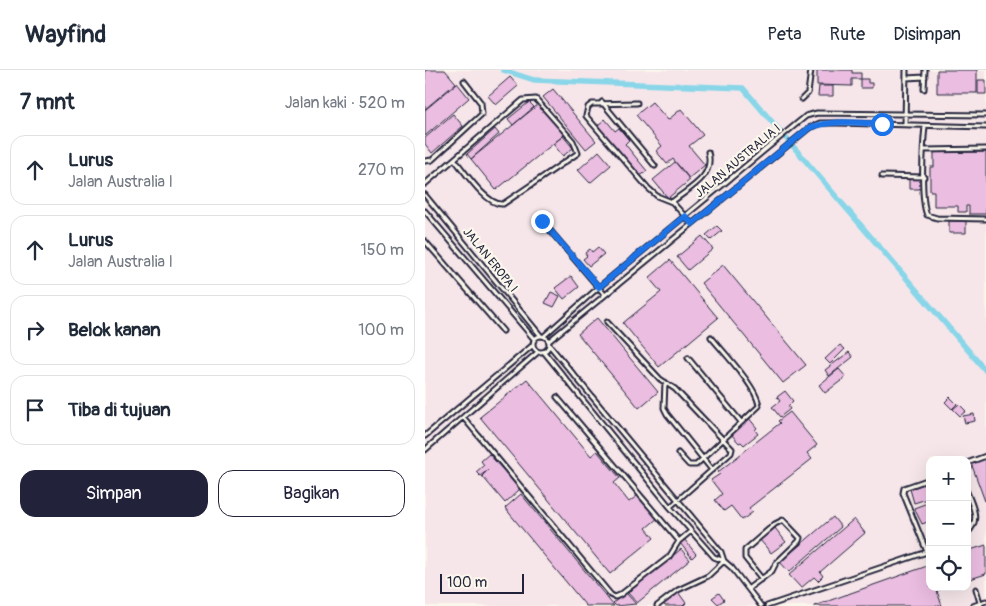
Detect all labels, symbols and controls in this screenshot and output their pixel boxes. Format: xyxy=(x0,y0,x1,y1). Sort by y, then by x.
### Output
text: Wayfind xyxy=(25,20,106,49)
text: Peta xyxy=(767,23,802,46)
text: Rute xyxy=(830,23,865,46)
text: Disimpan xyxy=(893,23,961,46)
text: 7 mnt xyxy=(20,89,74,116)
text: Jalan kaki · 520 m xyxy=(285,93,405,113)
route start xyxy=(871,113,894,136)
street label: JALAN AUSTRALIA I xyxy=(692,121,784,201)
text: Lurus xyxy=(68,148,113,172)
icon: ahead xyxy=(21,156,49,184)
text: 270 m xyxy=(358,160,404,180)
text: Jalan Australia I xyxy=(68,172,173,192)
route end xyxy=(531,210,554,233)
street label: JALAN EROPA I xyxy=(459,225,521,295)
text: Lurus xyxy=(68,228,113,252)
icon: ahead xyxy=(21,236,49,264)
text: 150 m xyxy=(360,240,404,260)
text: Jalan Australia I xyxy=(68,252,173,272)
icon: right xyxy=(21,316,49,344)
text: Belok kanan xyxy=(68,318,161,342)
text: 100 m xyxy=(358,320,404,340)
icon: arrive xyxy=(21,396,49,424)
text: Tiba di tujuan xyxy=(68,398,171,422)
map controls xyxy=(926,456,971,591)
button: + xyxy=(926,456,971,501)
button: Simpan xyxy=(20,470,208,517)
button: Bagikan xyxy=(218,470,405,517)
button: − xyxy=(926,501,971,546)
button: locate xyxy=(926,546,971,591)
scale bar xyxy=(440,571,524,594)
text: 100 m xyxy=(447,574,487,591)

